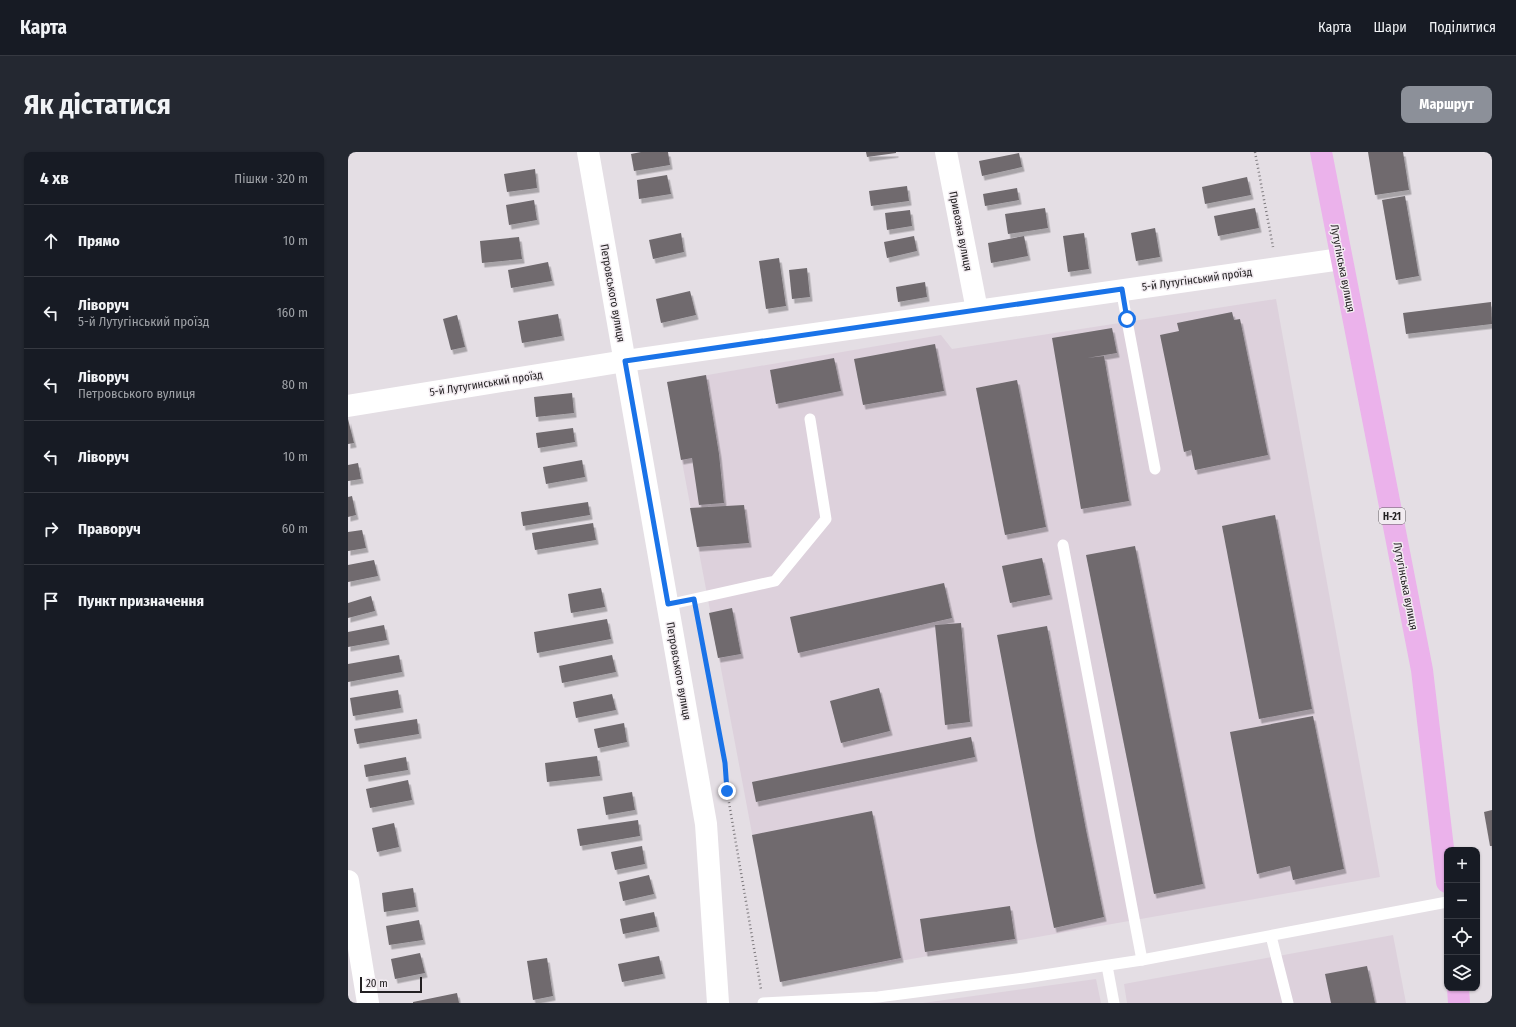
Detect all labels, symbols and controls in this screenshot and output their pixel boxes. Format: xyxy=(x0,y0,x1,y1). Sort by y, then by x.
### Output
text: Карта xyxy=(20,16,67,39)
text: Карта xyxy=(1318,19,1352,36)
text: Шари xyxy=(1374,19,1407,36)
text: Поділитися xyxy=(1429,19,1496,36)
button: Маршрут xyxy=(1401,86,1492,123)
text: Як дістатися xyxy=(24,88,171,121)
text: 4 хв xyxy=(40,168,69,189)
text: Пішки · 320 m xyxy=(234,171,308,186)
street label: Привозна вулиця xyxy=(946,190,975,272)
street label: Лутугінська вулиця xyxy=(1328,223,1357,313)
icon: ahead xyxy=(40,230,62,252)
text: Прямо xyxy=(78,232,120,250)
text: 10 m xyxy=(283,233,308,248)
street label: Петровського вулиця xyxy=(597,243,628,343)
street label: 5-й Лутугінський проїзд xyxy=(1141,265,1253,294)
text: Ліворуч xyxy=(78,296,129,314)
icon: left xyxy=(40,302,62,324)
text: 160 m xyxy=(277,305,308,320)
route start xyxy=(1118,310,1136,328)
text: 5-й Лутугінський проїзд xyxy=(78,314,209,329)
text: Ліворуч xyxy=(78,368,129,386)
street label: 5-й Лутугинський проїзд xyxy=(429,368,544,399)
icon: left xyxy=(40,374,62,396)
text: 80 m xyxy=(282,377,308,392)
text: Петровського вулиця xyxy=(78,386,195,401)
icon: left xyxy=(40,446,62,468)
text: Ліворуч xyxy=(78,448,129,466)
text: 10 m xyxy=(283,449,308,464)
road number: Н-21 xyxy=(1379,508,1405,524)
icon: right xyxy=(40,518,62,540)
text: Праворуч xyxy=(78,520,141,538)
text: 60 m xyxy=(282,521,308,536)
street label: Лутугінська вулиця xyxy=(1391,541,1420,631)
icon: arrive xyxy=(40,590,62,612)
text: Пункт призначення xyxy=(78,592,204,610)
street label: Петровського вулиця xyxy=(663,621,694,721)
route end xyxy=(718,782,736,800)
map controls xyxy=(1444,847,1480,991)
button: + xyxy=(1444,847,1480,883)
button: − xyxy=(1444,883,1480,919)
button: locate xyxy=(1444,919,1480,955)
button: layers xyxy=(1444,955,1480,991)
scale bar xyxy=(360,975,422,994)
text: 20 m xyxy=(366,977,388,990)

